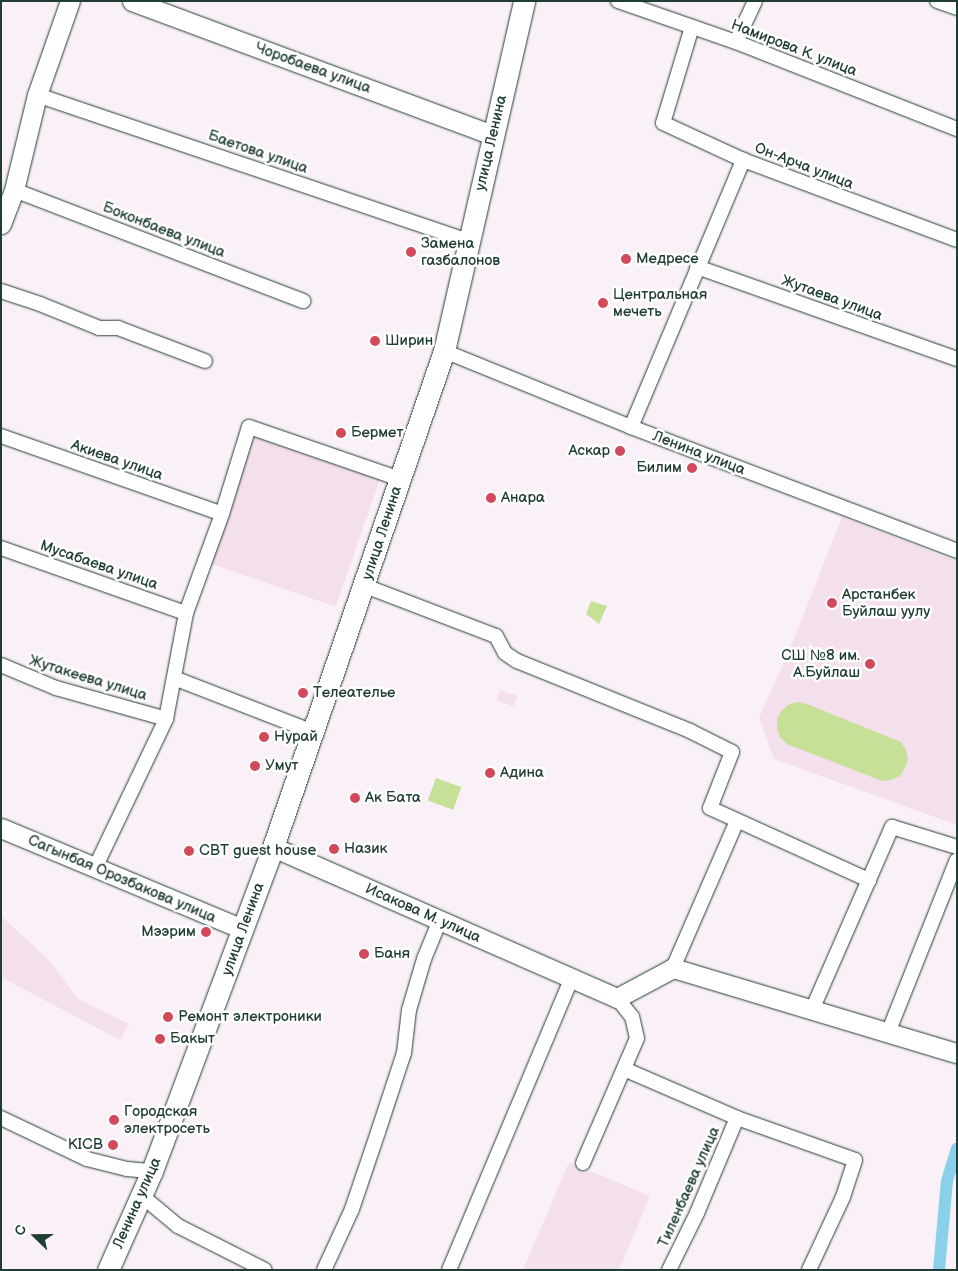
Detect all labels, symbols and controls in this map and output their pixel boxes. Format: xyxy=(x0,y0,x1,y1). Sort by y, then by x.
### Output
street label: Намирова К. улица xyxy=(728,16,860,80)
street label: Чоробаева улица xyxy=(253,39,373,97)
street label: улица Ленина xyxy=(471,93,511,193)
street label: Баетова улица xyxy=(206,126,310,178)
street label: Он-Арча улица xyxy=(752,139,856,193)
street label: Боконбаева улица xyxy=(100,198,228,262)
place label: Замена газбалонов xyxy=(421,234,500,269)
marker: Замена газбалонов xyxy=(405,246,417,258)
place label: Медресе xyxy=(636,250,699,268)
marker: Медресе xyxy=(620,253,632,265)
street label: Жутаева улица xyxy=(779,271,885,325)
place label: Центральная мечеть xyxy=(613,285,707,320)
marker: Центральная мечеть xyxy=(597,297,609,309)
place label: Ширин xyxy=(385,332,433,350)
marker: Ширин xyxy=(369,335,381,347)
place label: Бермет xyxy=(351,424,403,442)
marker: Бермет xyxy=(335,427,347,439)
street label: Ленина улица xyxy=(650,427,748,479)
street label: Акиева улица xyxy=(69,436,165,484)
place label: Аскар xyxy=(568,442,610,460)
marker: Аскар xyxy=(614,445,626,457)
place label: Билим xyxy=(636,459,682,477)
marker: Билим xyxy=(686,462,698,474)
street label: улица Ленина xyxy=(358,484,406,582)
place label: Анара xyxy=(501,489,545,507)
marker: Анара xyxy=(485,492,497,504)
street label: Мусабаева улица xyxy=(38,536,160,594)
place label: Арстанбек Буйлаш уулу xyxy=(842,585,930,620)
marker: Арстанбек Буйлаш уулу xyxy=(826,597,838,609)
place label: СШ №8 им. А.Буйлаш xyxy=(781,646,860,681)
street label: Жутакеева улица xyxy=(27,651,149,705)
marker: СШ №8 им. А.Буйлаш xyxy=(864,658,876,670)
place label: Телеателье xyxy=(313,684,395,702)
marker: Телеателье xyxy=(297,687,309,699)
place label: Нурай xyxy=(274,728,318,746)
marker: Нурай xyxy=(258,731,270,743)
place label: Умут xyxy=(265,757,299,775)
marker: Умут xyxy=(249,760,261,772)
place label: Адина xyxy=(500,764,544,782)
marker: Адина xyxy=(484,767,496,779)
place label: Ак Бата xyxy=(365,789,421,807)
marker: Ак Бата xyxy=(349,792,361,804)
street label: Сагынбая Орозбакова улица xyxy=(25,831,219,927)
place label: Назик xyxy=(344,840,388,858)
place label: CBT guest house xyxy=(199,842,316,860)
marker: Назик xyxy=(328,843,340,855)
marker: CBT guest house xyxy=(183,845,195,857)
street label: Исакова М. улица xyxy=(362,879,484,947)
street label: улица Ленина xyxy=(218,880,268,978)
place label: Мээрим xyxy=(141,923,196,941)
marker: Мээрим xyxy=(200,926,212,938)
place label: Баня xyxy=(374,945,410,963)
marker: Баня xyxy=(358,948,370,960)
place label: Ремонт электроники xyxy=(178,1008,322,1026)
marker: Ремонт электроники xyxy=(162,1011,174,1023)
place label: Бакыт xyxy=(170,1030,215,1048)
marker: Бакыт xyxy=(154,1033,166,1045)
place label: Городская электросеть xyxy=(124,1102,210,1137)
marker: Городская электросеть xyxy=(108,1114,120,1126)
street label: Тиленбаева улица xyxy=(654,1124,724,1250)
place label: KICB xyxy=(68,1136,103,1154)
marker: KICB xyxy=(107,1139,119,1151)
street label: Ленина улица xyxy=(109,1155,165,1251)
north arrow xyxy=(10,1211,60,1261)
text: С xyxy=(11,1223,30,1238)

